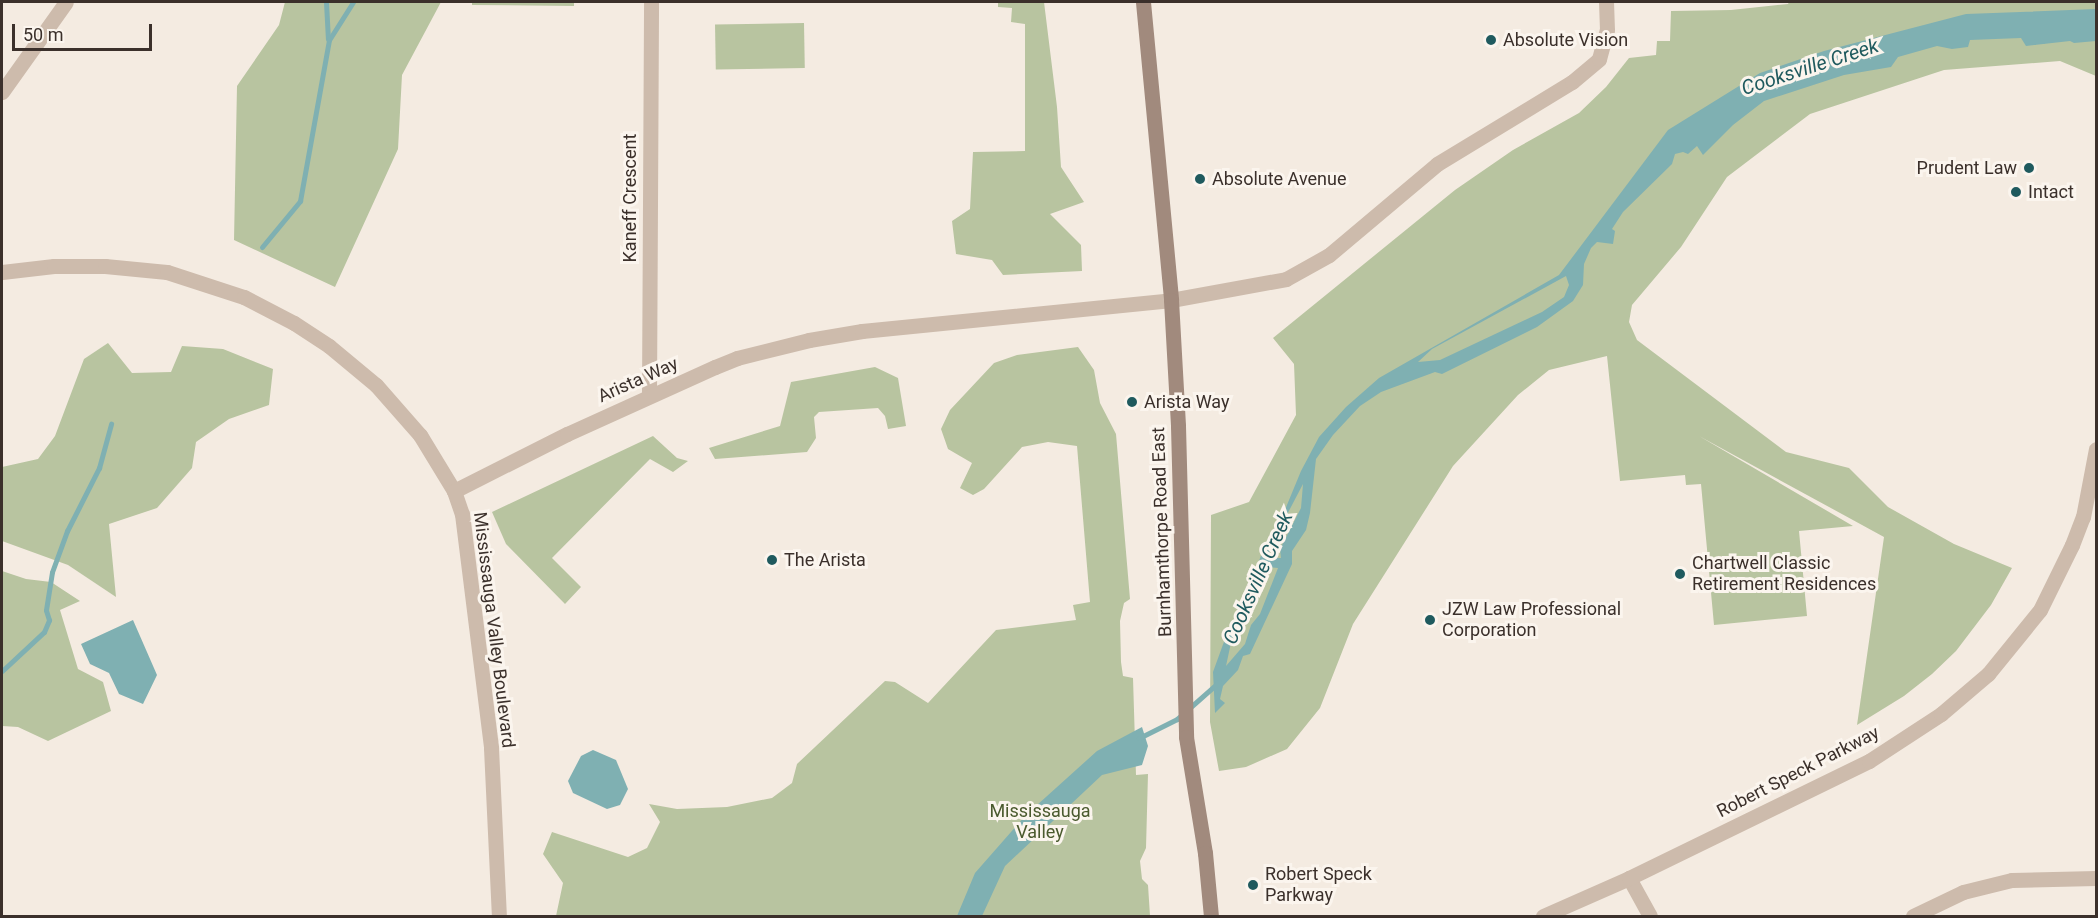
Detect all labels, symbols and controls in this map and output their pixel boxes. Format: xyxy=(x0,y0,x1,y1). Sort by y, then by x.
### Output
scale bar xyxy=(15,12,154,50)
text: 50 m xyxy=(23,24,63,45)
place label: Absolute Vision xyxy=(1503,29,1628,51)
marker: Absolute Vision xyxy=(1484,33,1498,47)
water label: Cooksville Creek xyxy=(1738,34,1882,100)
street label: Kaneff Crescent xyxy=(619,134,641,262)
place label: Prudent Law xyxy=(1917,157,2017,179)
marker: Prudent Law xyxy=(2022,161,2036,175)
place label: Absolute Avenue xyxy=(1212,168,1346,190)
marker: Absolute Avenue xyxy=(1193,172,1207,186)
place label: Intact xyxy=(2028,181,2074,203)
marker: Intact xyxy=(2009,185,2023,199)
street label: Arista Way xyxy=(595,353,681,407)
place label: Arista Way xyxy=(1144,391,1230,413)
marker: Arista Way xyxy=(1125,395,1139,409)
street label: Burnhamthorpe Road East xyxy=(1148,427,1176,637)
water label: Cooksville Creek xyxy=(1218,508,1298,648)
street label: Mississauga Valley Boulevard xyxy=(469,511,519,749)
place label: The Arista xyxy=(784,549,866,571)
marker: The Arista xyxy=(765,553,779,567)
place label: Chartwell Classic Retirement Residences xyxy=(1692,553,1876,596)
marker: Chartwell Classic Retirement Residences xyxy=(1673,567,1687,581)
place label: JZW Law Professional Corporation xyxy=(1442,599,1621,642)
marker: JZW Law Professional Corporation xyxy=(1423,613,1437,627)
street label: Robert Speck Parkway xyxy=(1713,722,1883,822)
park label: Mississauga Valley xyxy=(989,801,1091,844)
place label: Robert Speck Parkway xyxy=(1265,864,1372,906)
marker: Robert Speck Parkway xyxy=(1246,878,1260,892)

